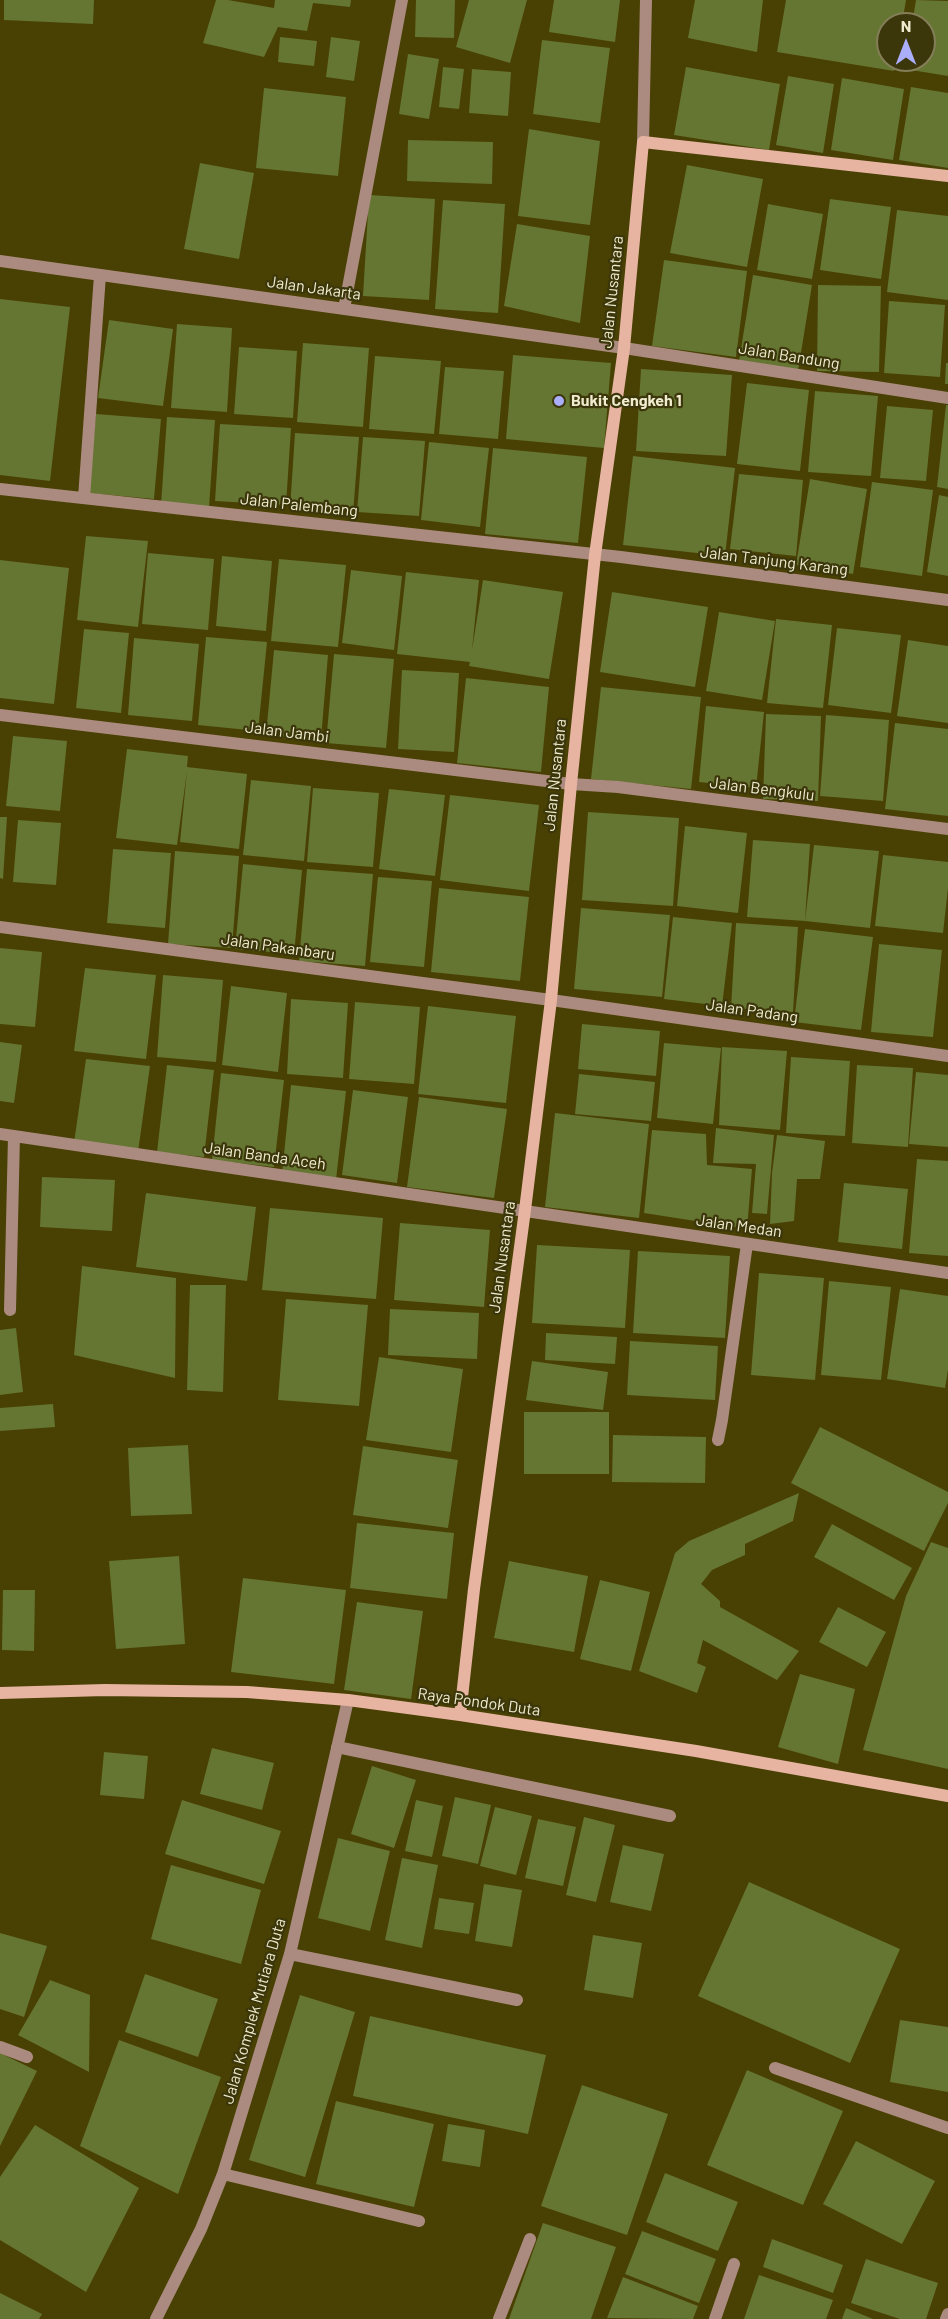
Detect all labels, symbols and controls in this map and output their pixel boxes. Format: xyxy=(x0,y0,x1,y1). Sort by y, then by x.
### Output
north arrow xyxy=(876,12,936,72)
text: N xyxy=(901,16,911,35)
street label: Jalan Nusantara xyxy=(597,235,627,349)
street label: Jalan Jakarta xyxy=(266,272,362,304)
street label: Jalan Bandung xyxy=(737,339,841,373)
place label: Bukit Cengkeh 1 xyxy=(571,391,682,411)
marker: Bukit Cengkeh 1 xyxy=(552,394,566,408)
street label: Jalan Palembang xyxy=(239,489,359,521)
street label: Jalan Tanjung Karang xyxy=(699,542,849,580)
street label: Jalan Jambi xyxy=(244,717,330,747)
street label: Jalan Nusantara xyxy=(540,718,570,832)
street label: Jalan Bengkulu xyxy=(708,773,816,805)
street label: Jalan Pakanbaru xyxy=(220,930,336,964)
street label: Jalan Padang xyxy=(705,995,799,1027)
street label: Jalan Banda Aceh xyxy=(203,1138,327,1174)
street label: Jalan Nusantara xyxy=(485,1200,519,1314)
street label: Jalan Medan xyxy=(695,1210,783,1242)
street label: Raya Pondok Duta xyxy=(416,1684,542,1720)
street label: Jalan Komplek Mutiara Duta xyxy=(218,1916,290,2106)

